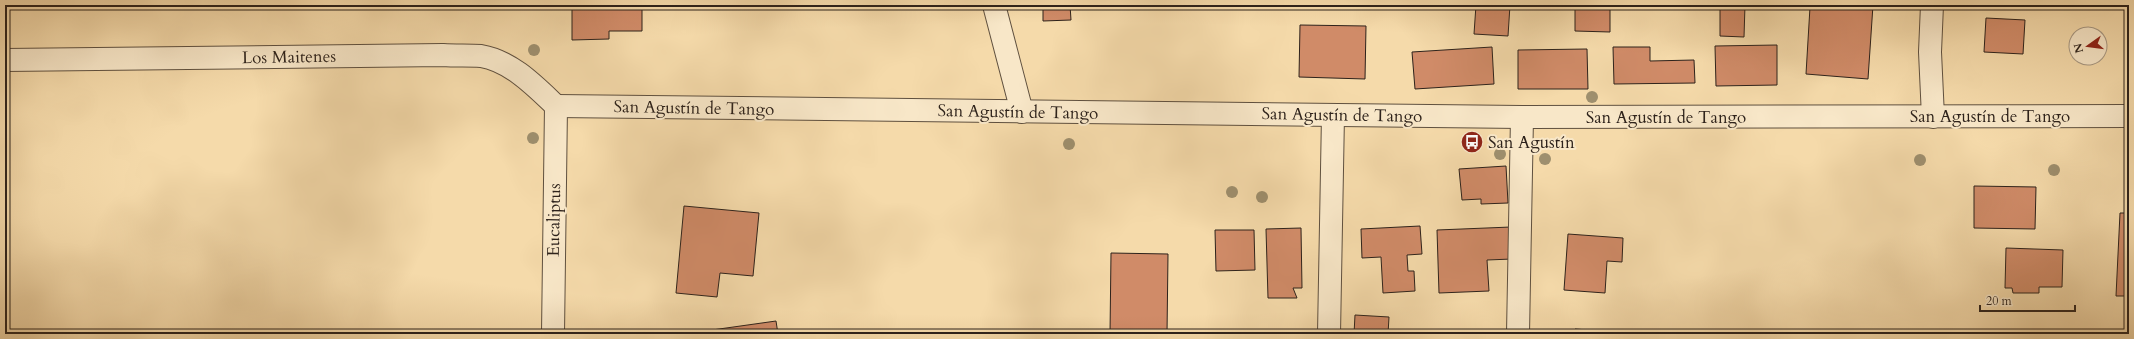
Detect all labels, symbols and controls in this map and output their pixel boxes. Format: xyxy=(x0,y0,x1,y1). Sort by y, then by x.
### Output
north arrow xyxy=(2068,26,2108,66)
text: N xyxy=(2070,41,2087,55)
street label: Los Maitenes xyxy=(242,45,337,69)
street label: San Agustín de Tango xyxy=(613,95,775,121)
street label: San Agustín de Tango xyxy=(937,99,1099,125)
street label: San Agustín de Tango xyxy=(1261,102,1423,128)
street label: San Agustín de Tango xyxy=(1910,105,2070,128)
street label: San Agustín de Tango xyxy=(1586,106,1746,129)
bus stop icon: San Agustín xyxy=(1459,129,1485,155)
place label: San Agustín xyxy=(1488,131,1575,154)
street label: Eucaliptus xyxy=(542,183,566,257)
scale bar xyxy=(1980,287,2075,313)
text: 20 m xyxy=(1986,293,2013,309)

